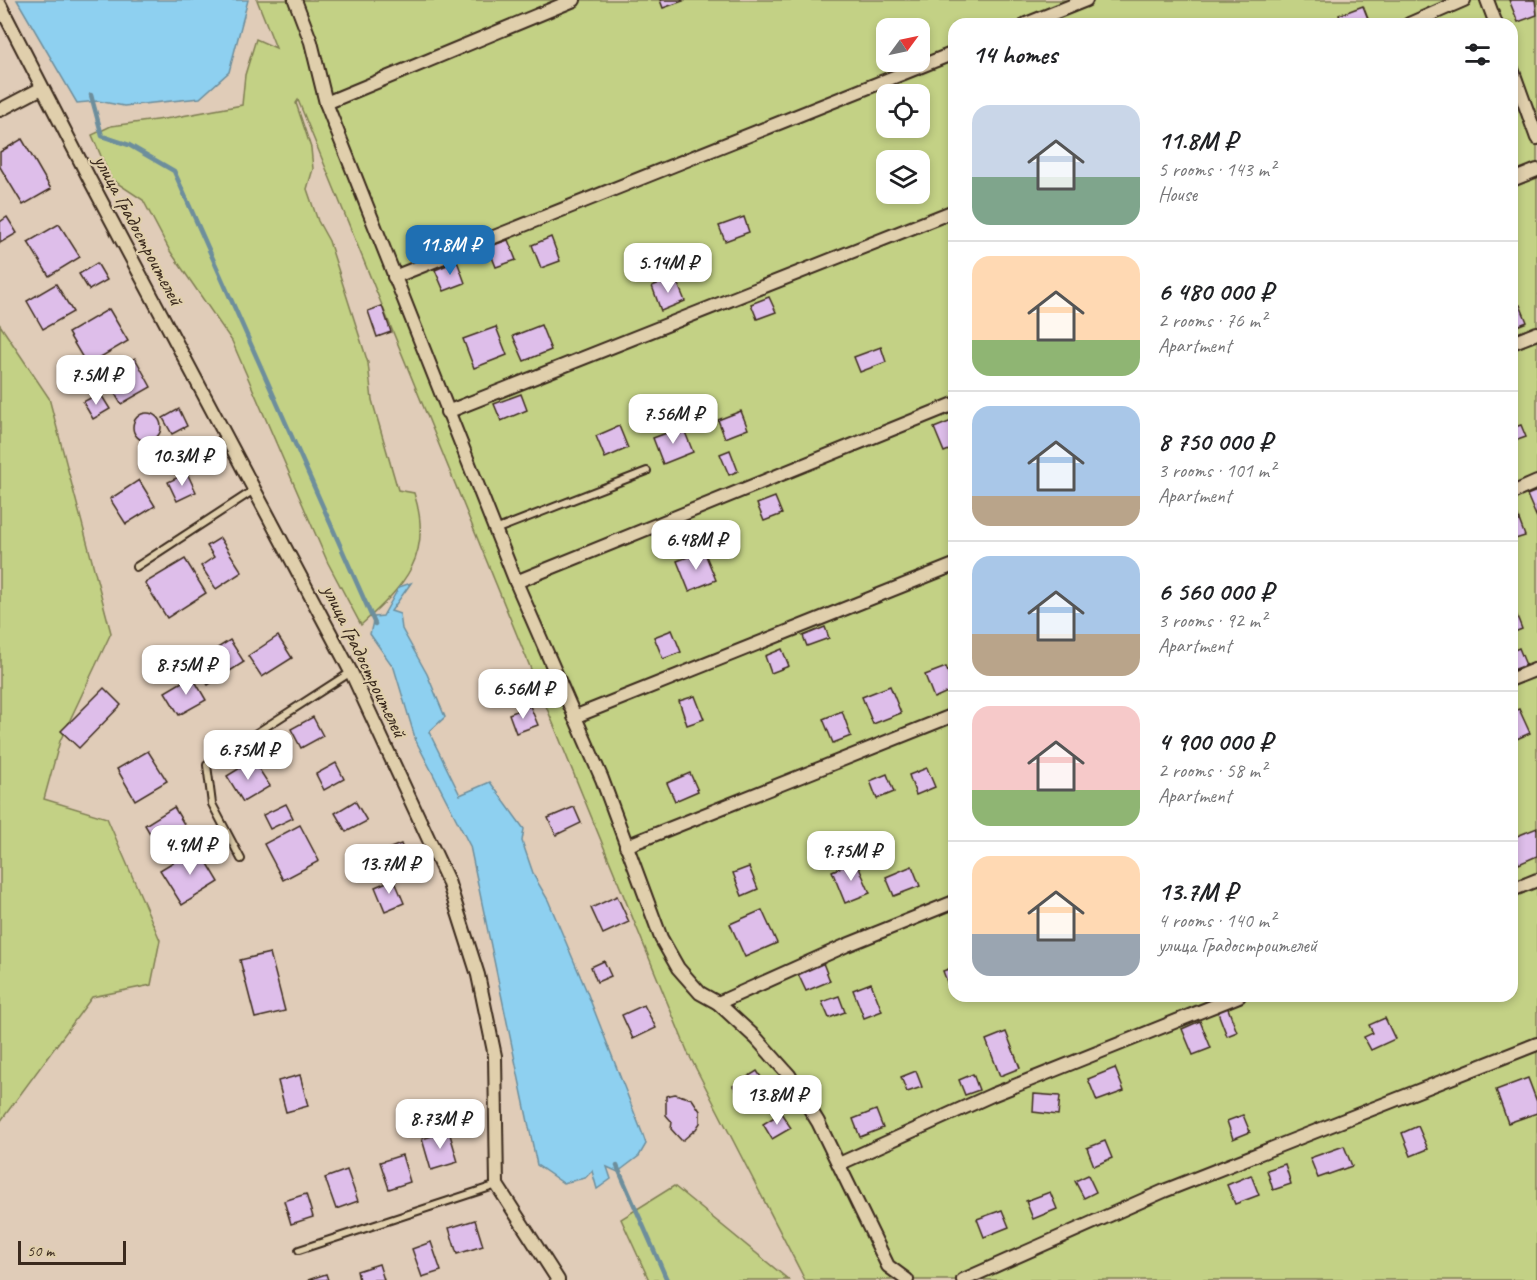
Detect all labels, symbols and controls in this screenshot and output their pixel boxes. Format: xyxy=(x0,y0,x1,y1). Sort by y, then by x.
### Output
north arrow xyxy=(876,18,930,72)
map controls xyxy=(876,18,930,204)
text: 14 homes xyxy=(972,38,1057,71)
icon: filters xyxy=(1461,38,1494,71)
button: locate xyxy=(876,84,930,138)
text: 11.8M ₽ xyxy=(1158,124,1237,157)
icon: home xyxy=(1020,129,1092,201)
street label: улица Градостроителей xyxy=(87,148,190,311)
button: layers xyxy=(876,150,930,204)
text: 5 rooms · 143 m² xyxy=(1158,157,1275,182)
text: House xyxy=(1158,182,1197,207)
pin: 11.8M ₽ xyxy=(395,225,505,276)
text: 11.8M ₽ xyxy=(420,232,480,257)
pin: 5.14M ₽ xyxy=(613,243,723,294)
text: 5.14M ₽ xyxy=(638,250,698,275)
text: 6 480 000 ₽ xyxy=(1158,275,1273,308)
icon: home xyxy=(1020,280,1092,352)
text: 2 rooms · 76 m² xyxy=(1158,308,1266,333)
text: Apartment xyxy=(1158,333,1231,358)
pin: 7.5M ₽ xyxy=(47,355,145,406)
text: 7.5M ₽ xyxy=(70,362,122,387)
pin: 7.56M ₽ xyxy=(618,394,728,445)
text: 7.56M ₽ xyxy=(643,401,703,426)
text: 8 750 000 ₽ xyxy=(1158,425,1272,458)
icon: home xyxy=(1020,430,1092,502)
pin: 10.3M ₽ xyxy=(127,436,237,487)
text: 10.3M ₽ xyxy=(152,443,212,468)
text: 3 rooms · 101 m² xyxy=(1158,458,1275,483)
text: Apartment xyxy=(1158,483,1231,508)
pin: 6.48M ₽ xyxy=(641,520,751,571)
text: 6.48M ₽ xyxy=(665,527,727,552)
text: 6 560 000 ₽ xyxy=(1158,575,1273,608)
street label: улица Градостроителей xyxy=(316,578,414,743)
icon: home xyxy=(1020,580,1092,652)
text: 3 rooms · 92 m² xyxy=(1158,608,1266,633)
text: Apartment xyxy=(1158,633,1231,658)
pin: 8.75M ₽ xyxy=(131,645,241,696)
text: 8.75M ₽ xyxy=(156,652,216,677)
pin: 6.56M ₽ xyxy=(468,669,578,720)
text: 6.56M ₽ xyxy=(492,676,554,701)
text: 4 900 000 ₽ xyxy=(1158,725,1272,758)
pin: 6.75M ₽ xyxy=(193,730,303,781)
icon: home xyxy=(1020,730,1092,802)
text: 6.75M ₽ xyxy=(218,737,278,762)
text: 2 rooms · 58 m² xyxy=(1158,758,1266,783)
text: Apartment xyxy=(1158,783,1231,808)
pin: 4.9M ₽ xyxy=(141,825,239,876)
pin: 9.75M ₽ xyxy=(796,831,906,882)
text: 4.9M ₽ xyxy=(164,832,216,857)
text: 9.75M ₽ xyxy=(821,838,881,863)
pin: 13.7M ₽ xyxy=(334,844,444,895)
text: 13.7M ₽ xyxy=(359,851,419,876)
text: 13.7M ₽ xyxy=(1158,875,1237,908)
icon: home xyxy=(1020,880,1092,952)
text: 4 rooms · 140 m² xyxy=(1158,908,1275,933)
text: улица Градостроителей xyxy=(1158,933,1317,958)
pin: 13.8M ₽ xyxy=(722,1075,832,1126)
text: 13.8M ₽ xyxy=(747,1082,807,1107)
pin: 8.73M ₽ xyxy=(385,1099,495,1150)
text: 8.73M ₽ xyxy=(410,1106,470,1131)
scale bar xyxy=(18,1238,126,1266)
text: 50 m xyxy=(27,1241,54,1261)

